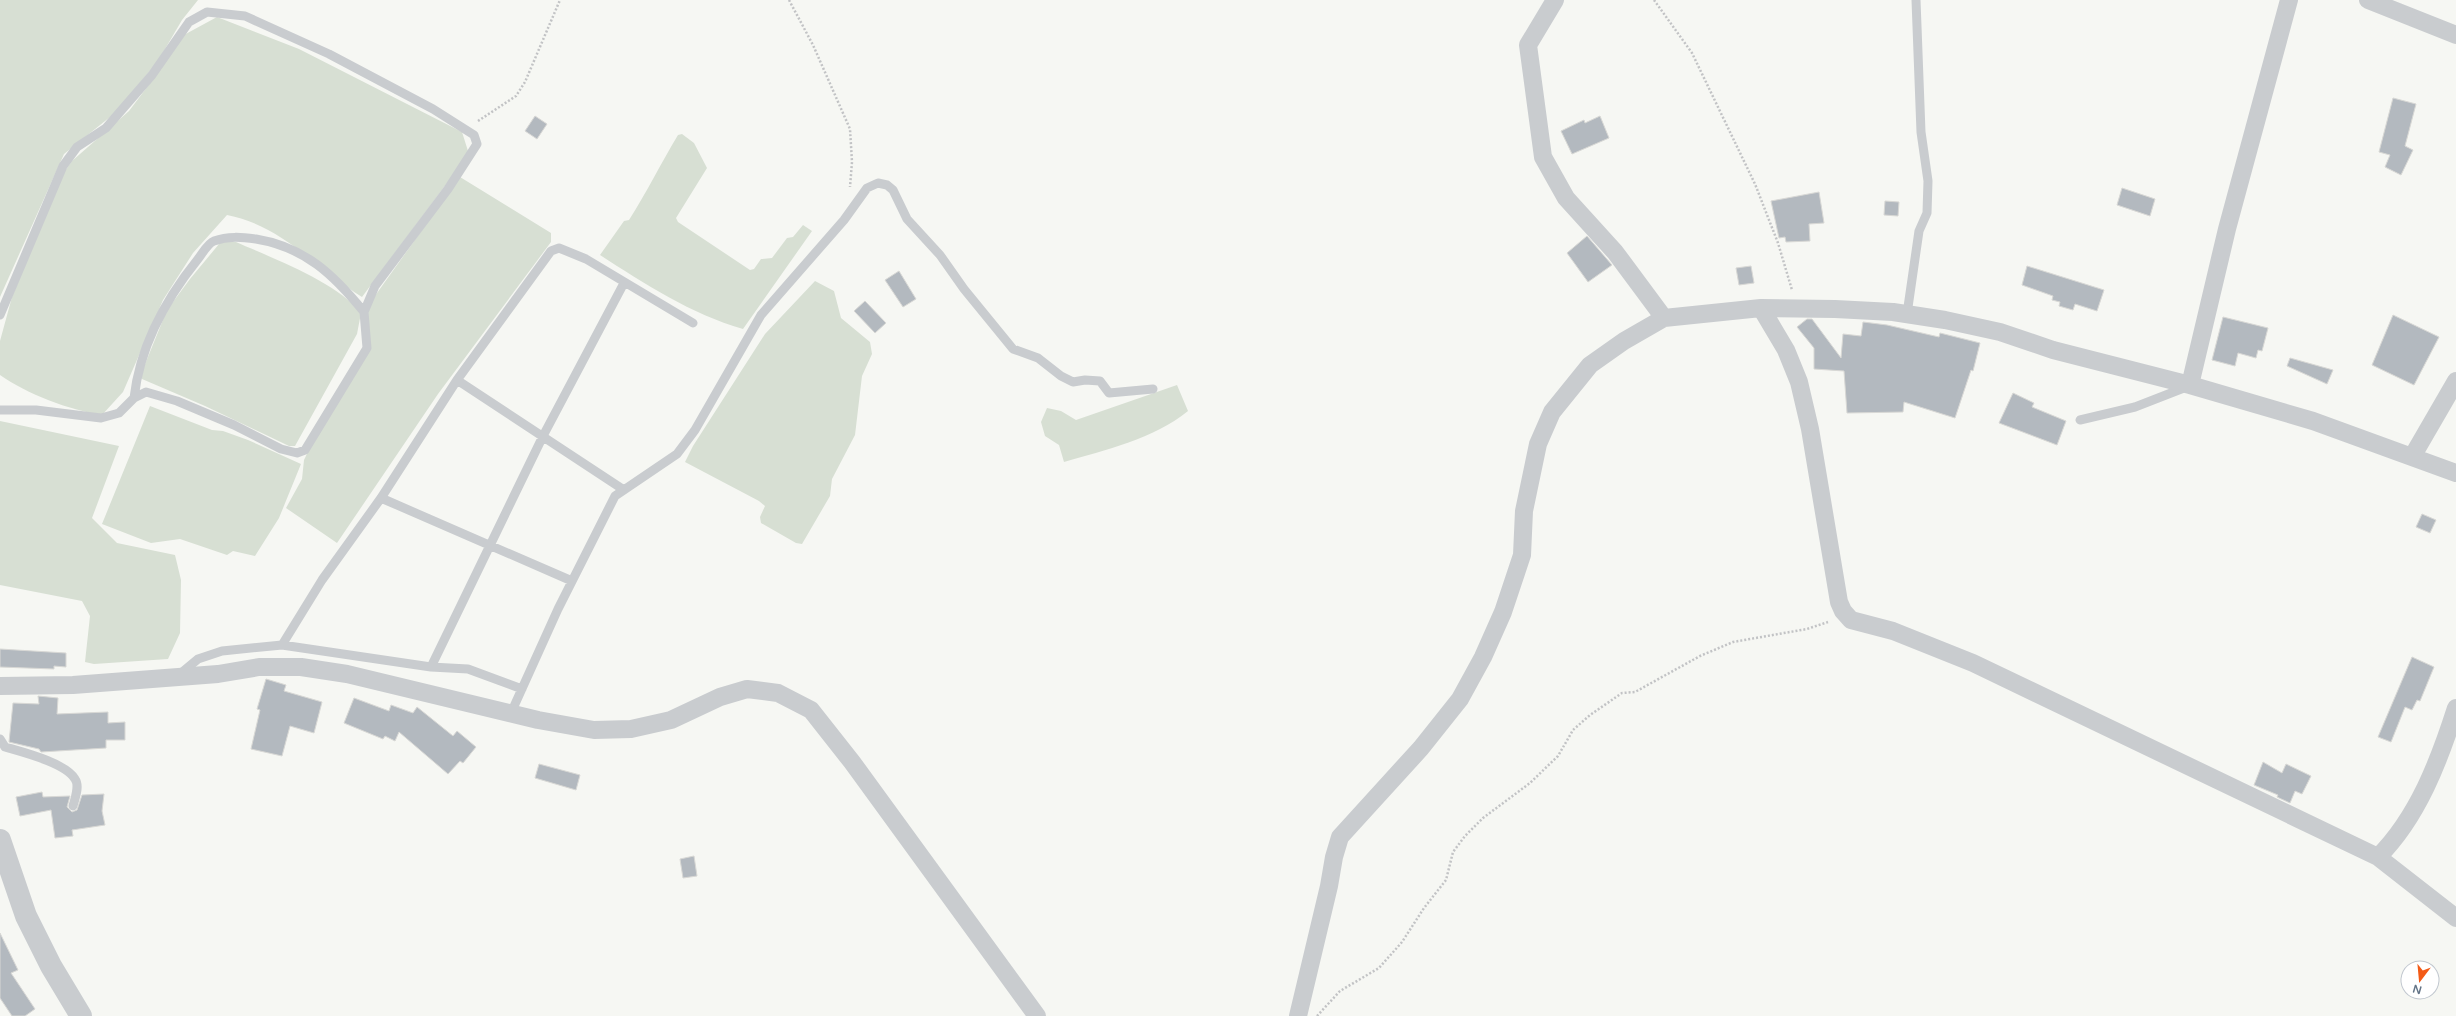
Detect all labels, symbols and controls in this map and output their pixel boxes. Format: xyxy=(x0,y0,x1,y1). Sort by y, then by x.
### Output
north arrow xyxy=(2400,960,2440,1000)
text: N xyxy=(2411,982,2423,997)

